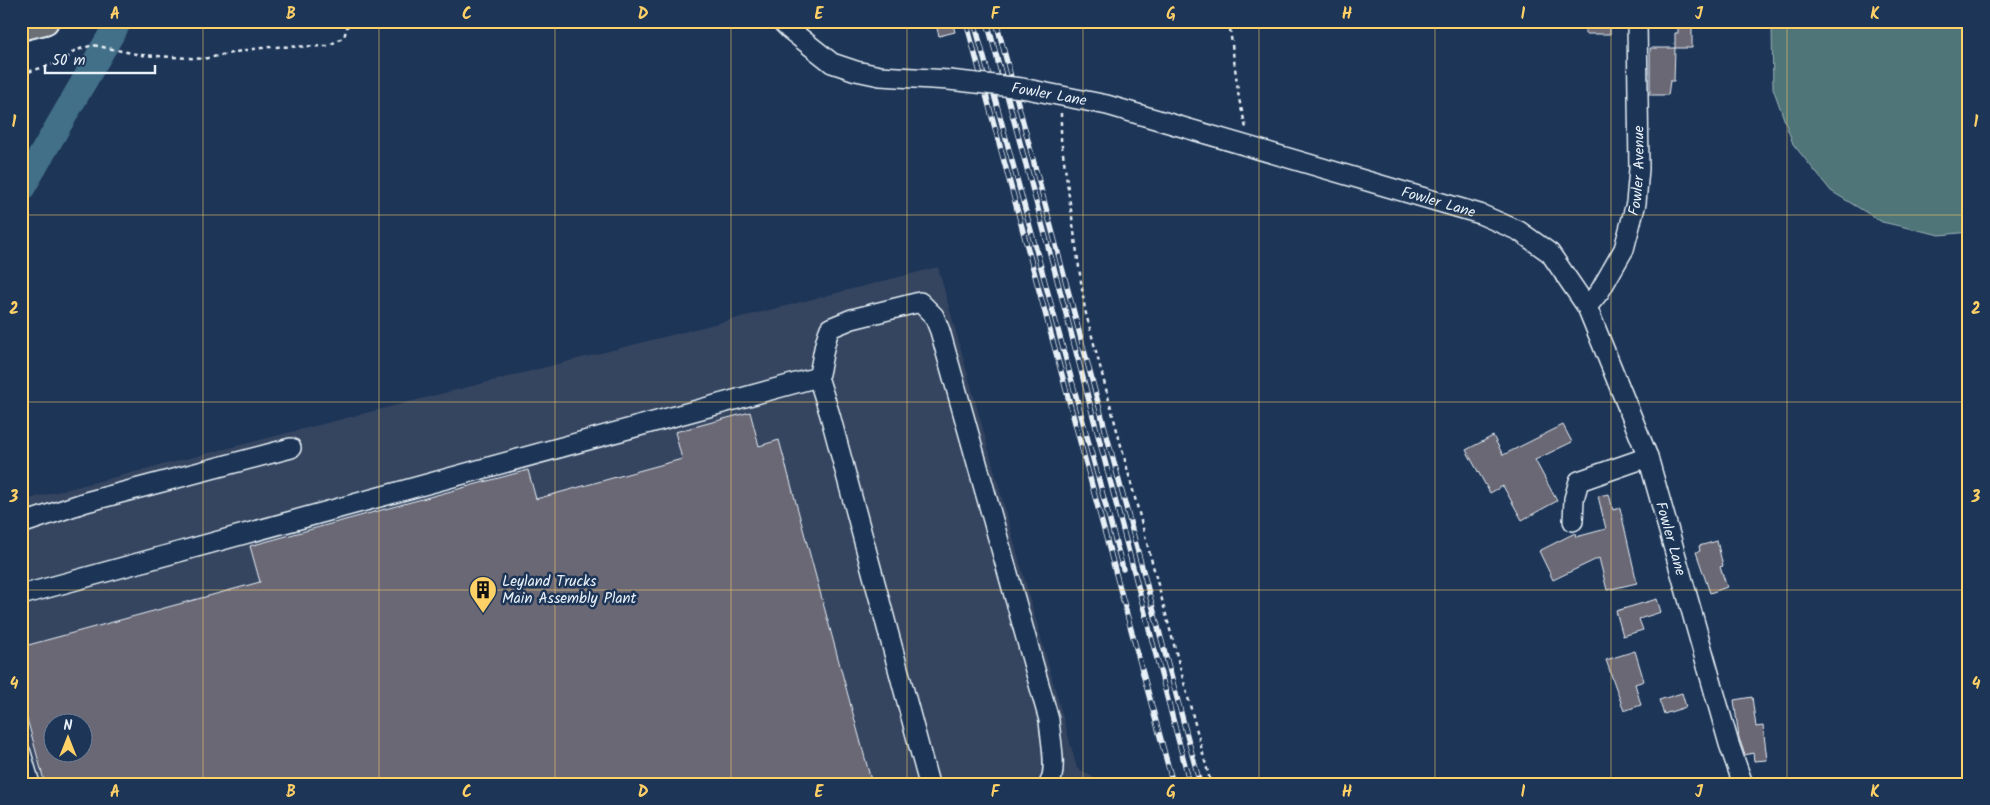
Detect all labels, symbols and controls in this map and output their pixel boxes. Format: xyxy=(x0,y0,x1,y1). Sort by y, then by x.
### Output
text: A xyxy=(110,2,120,27)
text: B xyxy=(286,2,296,27)
text: C xyxy=(462,2,472,27)
text: D xyxy=(638,2,649,27)
text: E xyxy=(815,2,825,27)
text: F xyxy=(991,2,1001,27)
text: G xyxy=(1166,2,1176,27)
text: H xyxy=(1342,2,1352,27)
text: I xyxy=(1521,2,1526,27)
text: J xyxy=(1695,2,1704,27)
text: K xyxy=(1870,2,1880,27)
scale bar xyxy=(45,42,155,74)
text: 50 m xyxy=(52,49,86,73)
street label: Fowler Lane xyxy=(1009,77,1089,113)
text: 1 xyxy=(12,110,17,135)
text: 1 xyxy=(1974,110,1979,135)
street label: Fowler Avenue xyxy=(1622,125,1652,219)
street label: Fowler Lane xyxy=(1398,181,1478,225)
text: 2 xyxy=(9,297,19,322)
text: 2 xyxy=(1971,297,1981,322)
text: 3 xyxy=(9,485,19,510)
text: 3 xyxy=(1971,485,1981,510)
street label: Fowler Lane xyxy=(1648,499,1692,579)
place label: Leyland Trucks Main Assembly Plant xyxy=(502,570,636,611)
building icon: Leyland Trucks Main Assembly Plant xyxy=(468,575,498,614)
text: 4 xyxy=(10,672,19,697)
text: 4 xyxy=(1972,672,1981,697)
north arrow xyxy=(42,712,92,762)
text: N xyxy=(64,715,73,737)
text: A xyxy=(110,780,120,805)
text: B xyxy=(286,780,296,805)
text: C xyxy=(462,780,472,805)
text: D xyxy=(638,780,649,805)
text: E xyxy=(815,780,825,805)
text: F xyxy=(991,780,1001,805)
text: G xyxy=(1166,780,1176,805)
text: H xyxy=(1342,780,1352,805)
text: I xyxy=(1521,780,1526,805)
text: J xyxy=(1695,780,1704,805)
text: K xyxy=(1870,780,1880,805)

